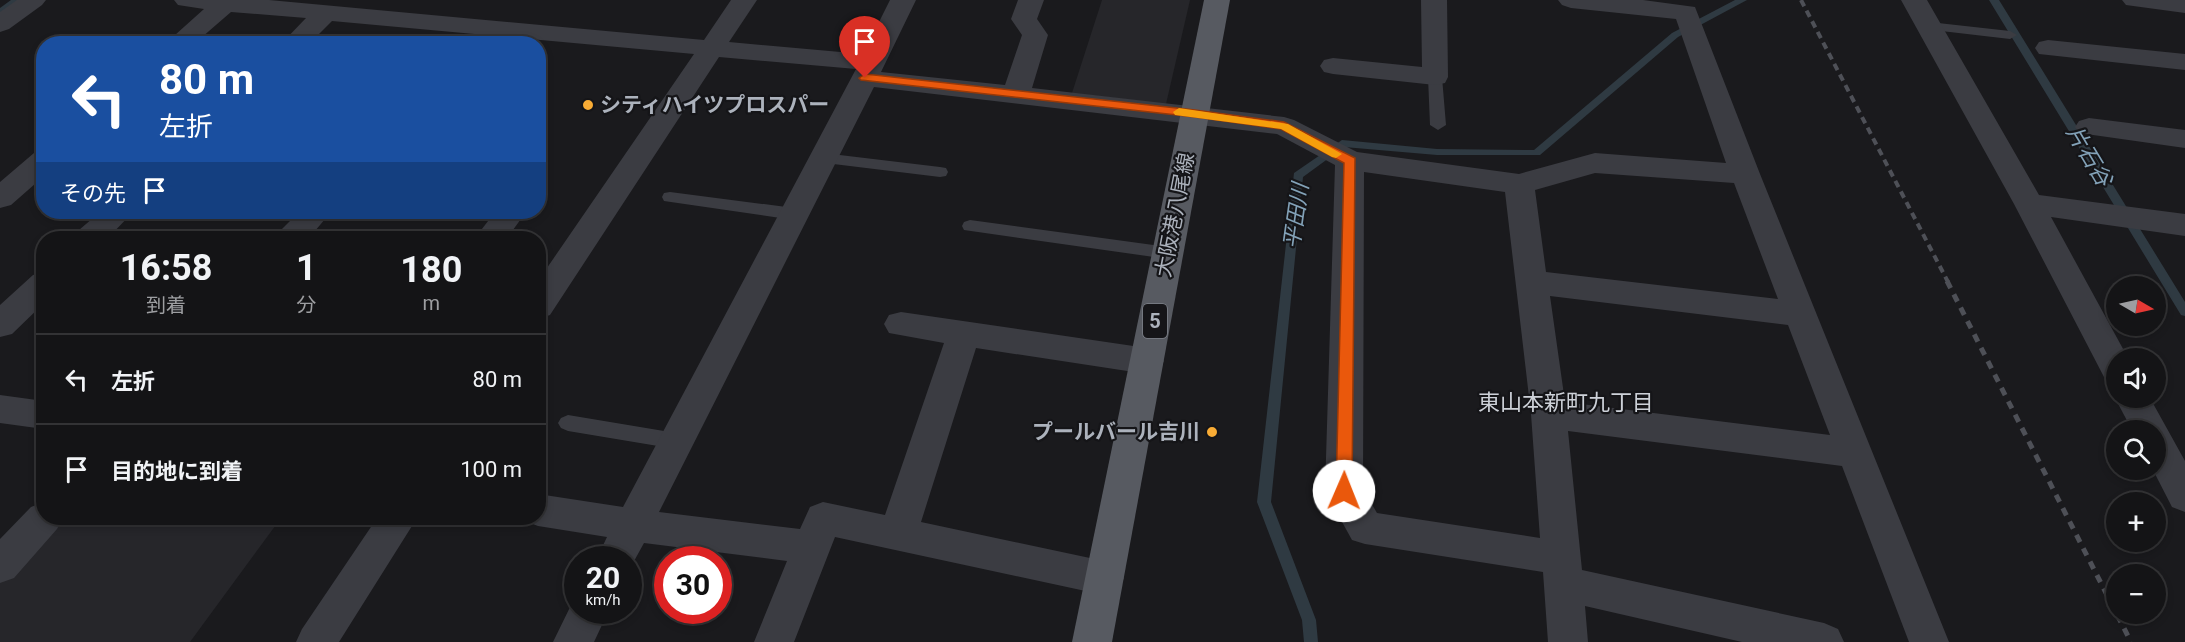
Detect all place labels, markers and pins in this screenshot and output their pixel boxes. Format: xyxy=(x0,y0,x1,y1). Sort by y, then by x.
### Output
pin xyxy=(839,16,890,78)
place label: シティハイツプロスパー xyxy=(600,93,829,117)
marker: シティハイツプロスパー xyxy=(581,98,595,112)
place label: プールバール吉川 xyxy=(1032,420,1200,444)
marker: プールバール吉川 xyxy=(1205,425,1219,439)

